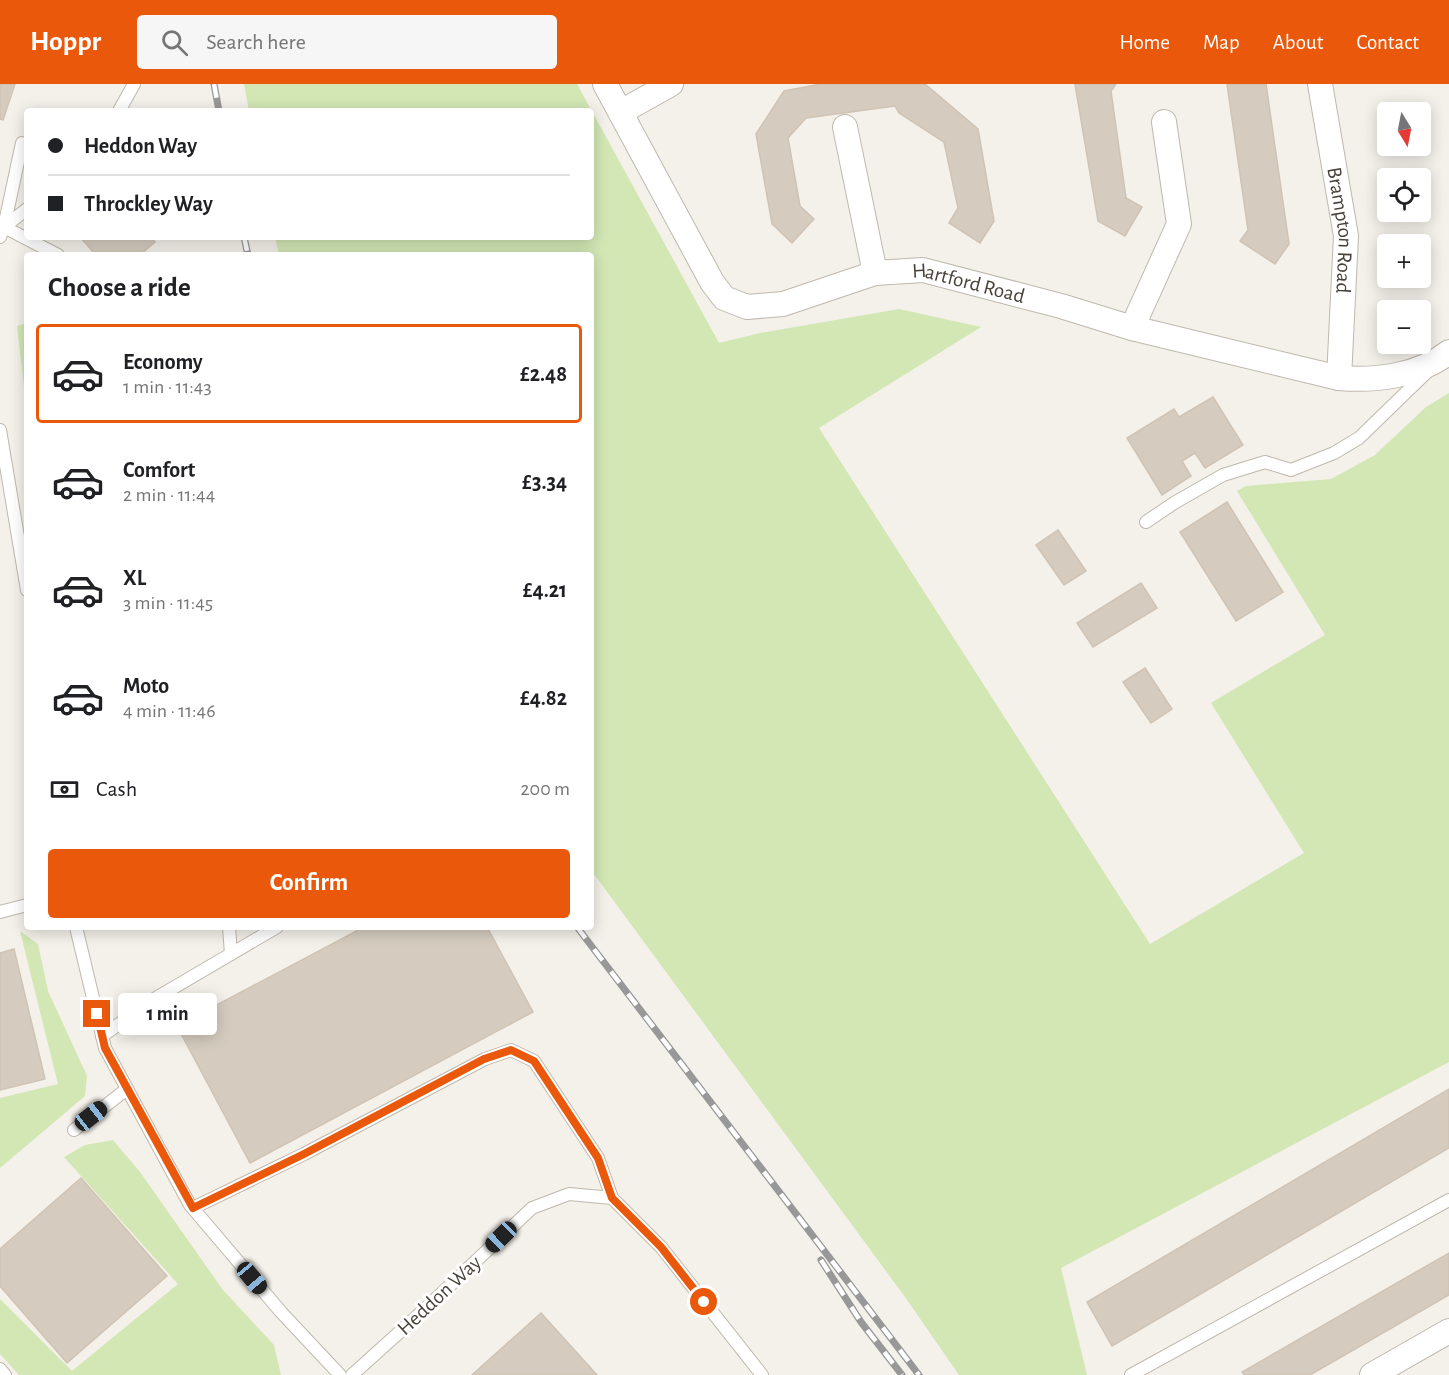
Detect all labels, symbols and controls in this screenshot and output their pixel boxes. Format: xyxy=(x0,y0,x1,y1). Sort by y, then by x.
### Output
search box xyxy=(137,15,557,69)
icon: search xyxy=(158,26,191,59)
text: Hoppr xyxy=(30,28,101,56)
text: Search here xyxy=(206,31,306,53)
text: Home xyxy=(1119,32,1170,53)
text: Map xyxy=(1203,32,1240,53)
text: About xyxy=(1273,32,1323,53)
text: Contact xyxy=(1356,32,1419,53)
north arrow xyxy=(1377,102,1431,156)
map controls xyxy=(1377,102,1431,354)
text: Heddon Way xyxy=(84,135,197,157)
street label: Brampton Road xyxy=(1323,165,1356,294)
button: locate xyxy=(1377,168,1431,222)
text: Throckley Way xyxy=(84,193,213,215)
button: + xyxy=(1377,234,1431,288)
street label: Hartford Road xyxy=(911,260,1027,307)
text: Choose a ride xyxy=(48,274,191,301)
button: − xyxy=(1377,300,1431,354)
icon: car xyxy=(51,347,105,401)
text: Economy xyxy=(123,351,203,373)
text: £2.48 xyxy=(520,363,567,385)
text: 1 min · 11:43 xyxy=(123,377,212,397)
icon: car xyxy=(51,455,105,509)
text: Comfort xyxy=(123,459,195,481)
text: £3.34 xyxy=(522,471,567,493)
text: 2 min · 11:44 xyxy=(123,485,215,505)
icon: car xyxy=(51,563,105,617)
text: XL xyxy=(123,567,146,589)
text: £4.21 xyxy=(523,579,567,601)
text: 3 min · 11:45 xyxy=(123,593,213,613)
icon: car xyxy=(51,671,105,725)
text: Moto xyxy=(123,675,169,697)
text: £4.82 xyxy=(520,687,567,709)
text: 4 min · 11:46 xyxy=(123,701,216,721)
icon: cash xyxy=(48,773,81,806)
text: Cash xyxy=(96,778,137,800)
text: 200 m xyxy=(520,779,570,799)
button: Confirm xyxy=(48,849,570,918)
callout: 1 min xyxy=(118,993,217,1035)
route end xyxy=(83,1000,110,1027)
text: 1 min xyxy=(146,1004,189,1024)
car xyxy=(71,1098,111,1134)
car xyxy=(482,1218,520,1256)
street label: Heddon Way xyxy=(393,1252,485,1339)
car xyxy=(234,1258,270,1298)
route start xyxy=(690,1288,717,1315)

